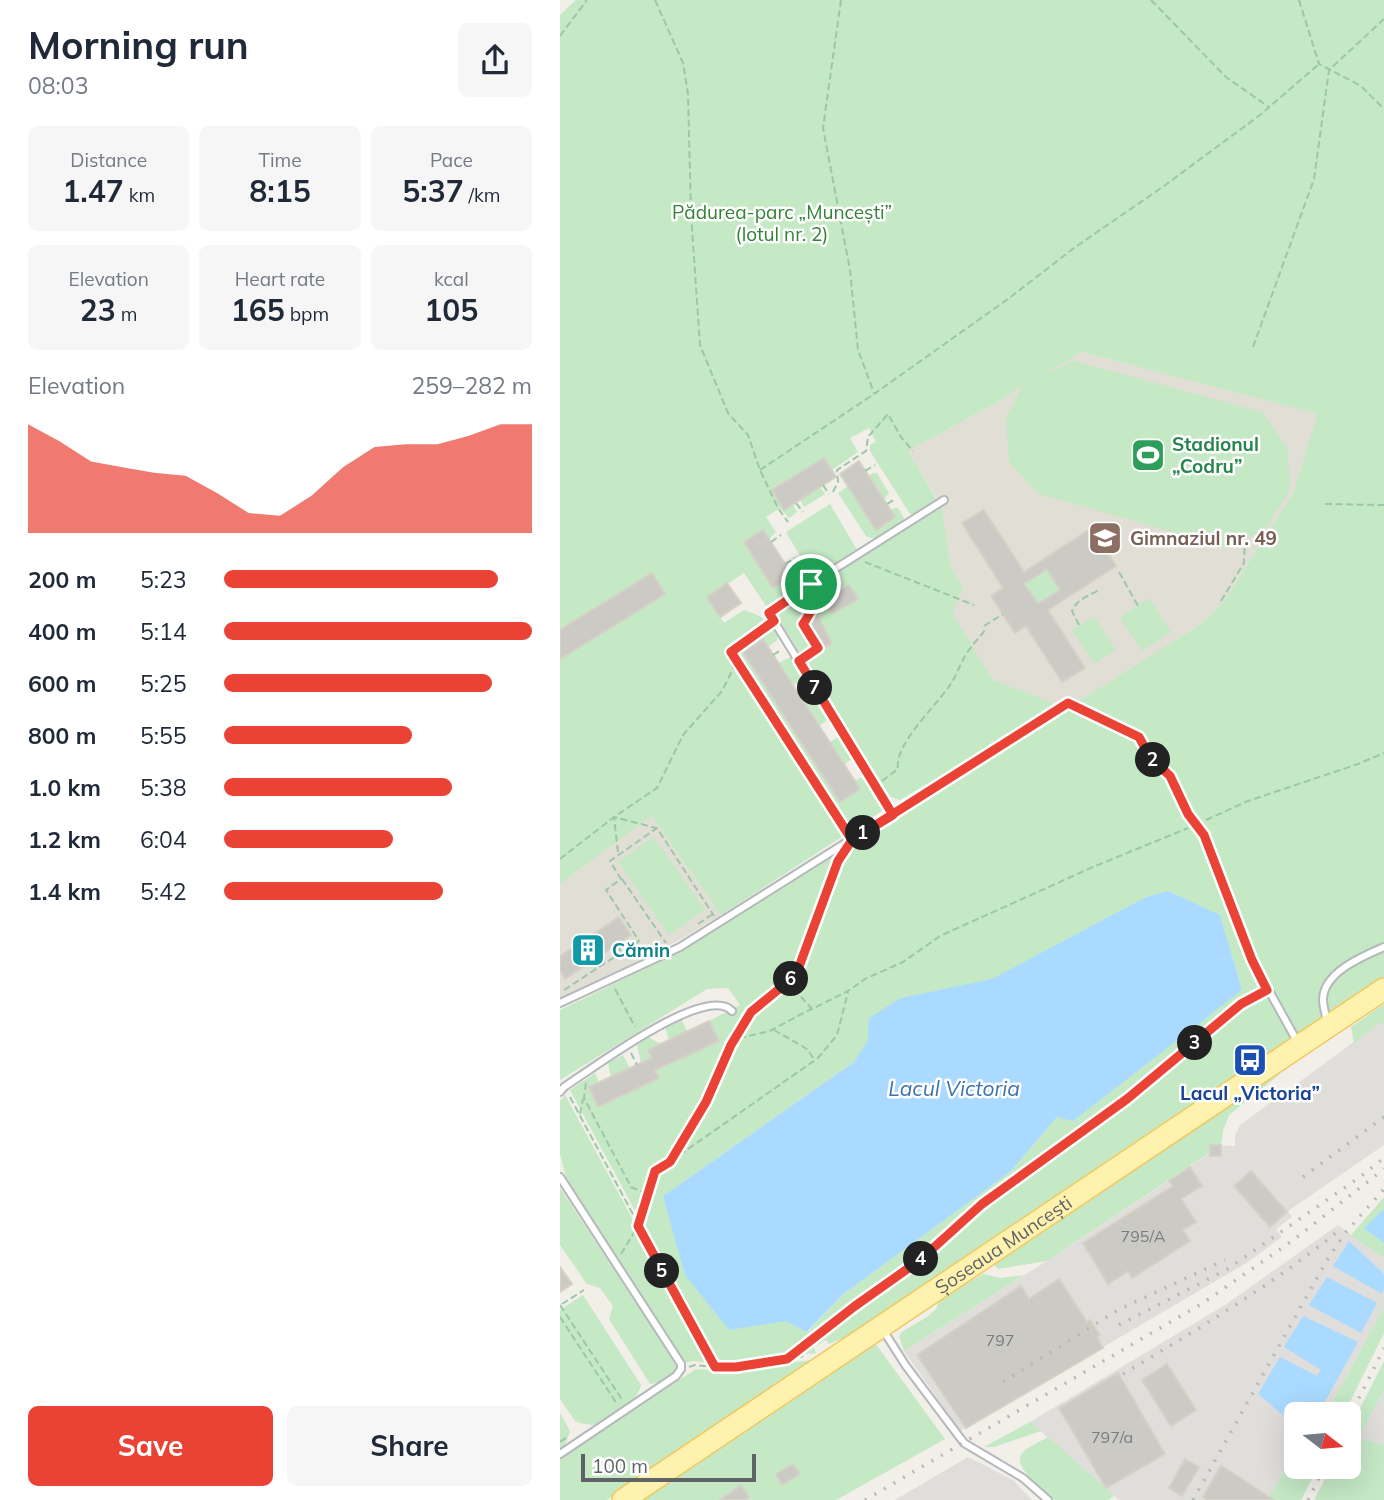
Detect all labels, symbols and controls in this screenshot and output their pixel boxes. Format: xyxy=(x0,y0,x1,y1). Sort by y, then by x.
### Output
text: Morning run xyxy=(28,21,249,69)
button: share xyxy=(458,23,532,97)
text: 08:03 xyxy=(28,71,88,100)
text: Distance xyxy=(70,148,147,172)
text: Time xyxy=(258,148,302,172)
text: Pace xyxy=(430,148,473,172)
text: 1.47 xyxy=(62,172,124,210)
text: 8:15 xyxy=(249,172,311,210)
text: 5:37 xyxy=(402,172,464,210)
text: km xyxy=(124,183,155,207)
text: /km xyxy=(464,183,500,207)
park label: Pădurea-parc „Muncești” (lotul nr. 2) xyxy=(672,200,892,246)
text: Elevation xyxy=(68,267,149,291)
text: Heart rate xyxy=(235,267,325,291)
text: kcal xyxy=(434,267,469,291)
text: 23 xyxy=(80,291,116,329)
text: 165 xyxy=(231,291,285,329)
text: 105 xyxy=(424,291,478,329)
text: m xyxy=(116,302,137,326)
text: bpm xyxy=(285,302,329,326)
text: Elevation xyxy=(28,371,125,400)
text: 259–282 m xyxy=(411,371,532,400)
place label: Stadionul „Codru” xyxy=(1172,432,1259,478)
sports icon: Stadionul „Codru” xyxy=(1129,436,1167,474)
school or university icon: Gimnaziul nr. 49 xyxy=(1086,519,1124,557)
place label: Gimnaziul nr. 49 xyxy=(1130,526,1277,550)
pin xyxy=(781,554,841,614)
text: 200 m xyxy=(28,565,96,594)
text: 5:23 xyxy=(140,565,187,594)
icon: arrive xyxy=(792,565,830,603)
text: 400 m xyxy=(28,617,96,646)
text: 5:14 xyxy=(140,617,187,646)
text: 600 m xyxy=(28,669,96,698)
text: 5:25 xyxy=(140,669,187,698)
pin: 7 xyxy=(798,670,832,706)
text: 7 xyxy=(809,675,820,699)
text: 800 m xyxy=(28,721,96,750)
text: 5:55 xyxy=(140,721,187,750)
pin: 2 xyxy=(1136,742,1170,778)
text: 2 xyxy=(1147,747,1158,771)
text: 1.0 km xyxy=(28,773,101,802)
text: 5:38 xyxy=(140,773,187,802)
pin: 1 xyxy=(846,816,880,850)
text: 1 xyxy=(857,820,868,844)
text: 1.2 km xyxy=(28,825,101,854)
text: 6:04 xyxy=(140,825,187,854)
text: 1.4 km xyxy=(28,877,101,906)
text: 5:42 xyxy=(140,877,187,906)
building icon: Cămin xyxy=(569,931,607,969)
place label: Cămin xyxy=(612,938,670,962)
pin: 6 xyxy=(774,962,808,996)
text: 6 xyxy=(785,966,796,990)
pin: 3 xyxy=(1178,1026,1212,1060)
text: 3 xyxy=(1189,1030,1200,1054)
bus stop icon: Lacul „Victoria” xyxy=(1231,1041,1269,1079)
water label: Lacul Victoria xyxy=(888,1075,1020,1101)
place label: Lacul „Victoria” xyxy=(1180,1081,1320,1105)
street label: Șoseaua Muncești xyxy=(930,1190,1076,1300)
house number: 795/A xyxy=(1121,1226,1166,1246)
pin: 4 xyxy=(904,1242,938,1276)
text: 4 xyxy=(915,1246,926,1270)
pin: 5 xyxy=(644,1254,679,1288)
text: 5 xyxy=(656,1258,667,1282)
house number: 797 xyxy=(986,1330,1014,1350)
north arrow xyxy=(1284,1402,1362,1479)
map controls xyxy=(1284,1402,1361,1479)
button: Save xyxy=(28,1406,273,1486)
button: Share xyxy=(287,1406,532,1486)
house number: 797/a xyxy=(1091,1427,1133,1447)
scale bar xyxy=(581,1451,756,1483)
text: 100 m xyxy=(592,1454,648,1478)

